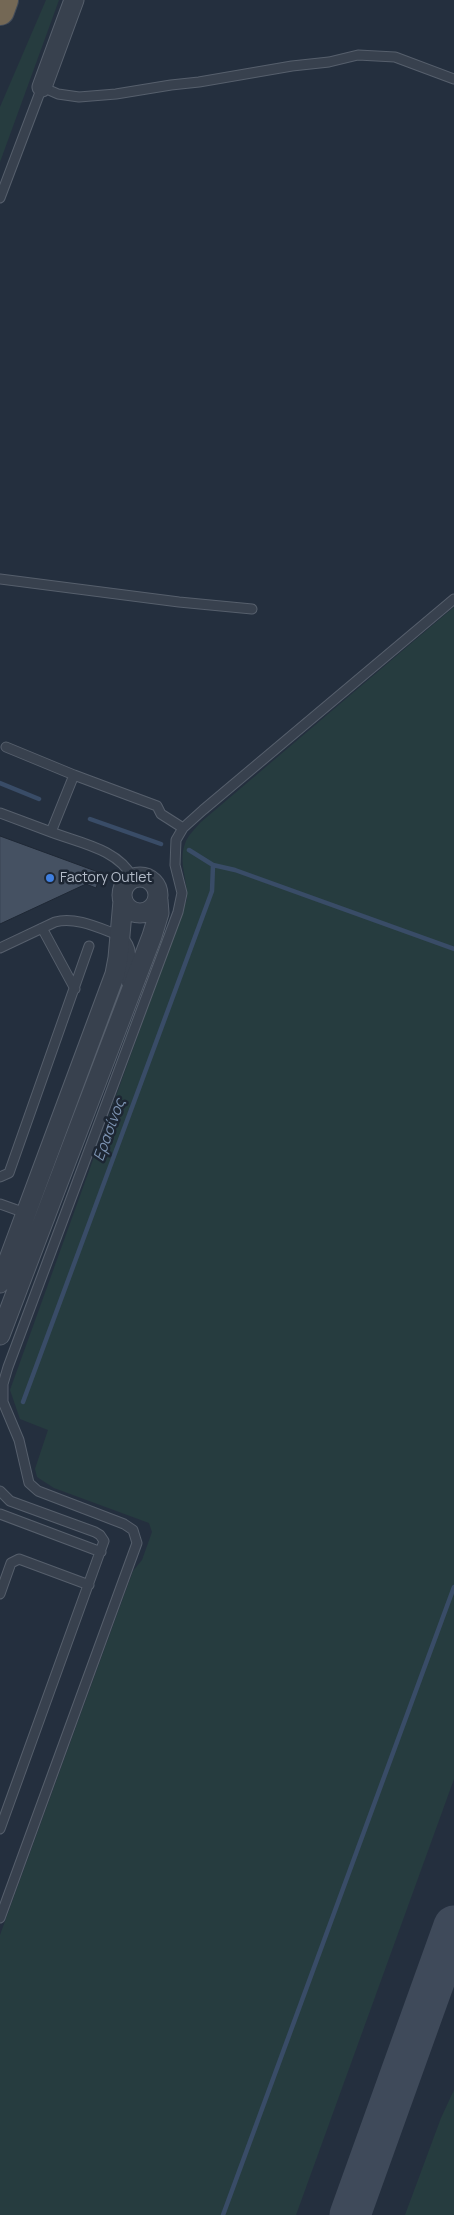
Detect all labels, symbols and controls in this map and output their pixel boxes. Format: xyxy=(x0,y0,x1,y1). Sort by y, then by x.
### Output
place label: Factory Outlet xyxy=(60,870,152,886)
marker: Factory Outlet xyxy=(44,872,56,884)
water label: Ερασίνος xyxy=(90,1096,130,1164)

